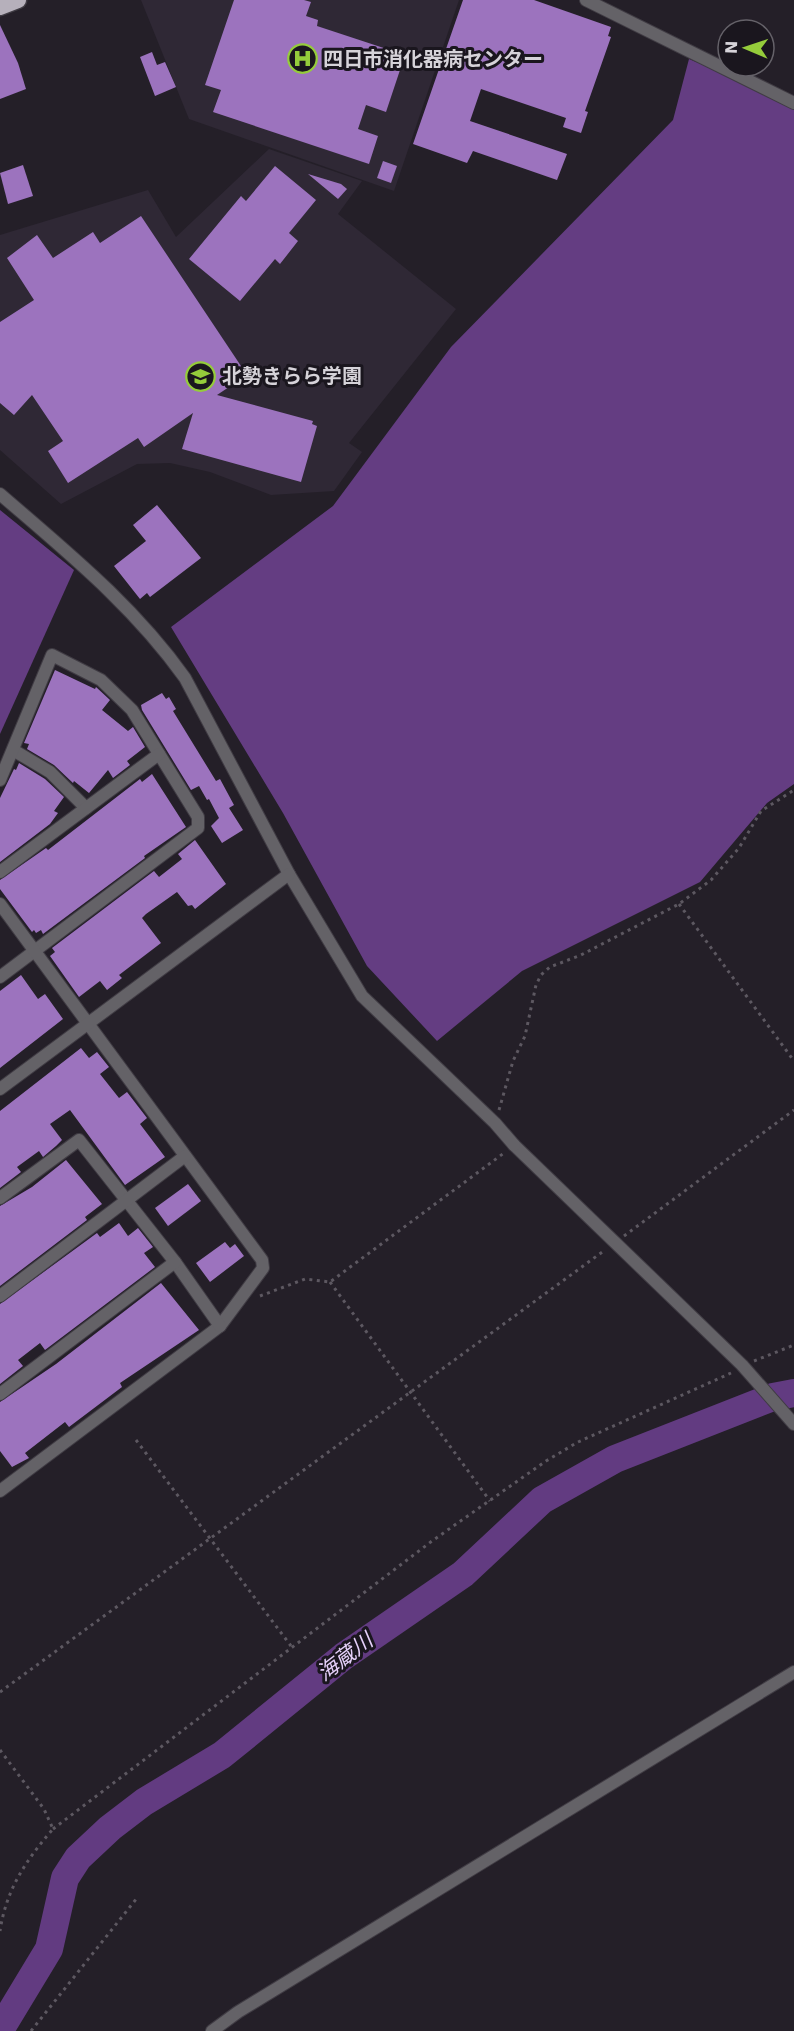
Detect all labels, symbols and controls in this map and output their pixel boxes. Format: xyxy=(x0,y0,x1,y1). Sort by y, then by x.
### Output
north arrow xyxy=(716,18,776,78)
text: N xyxy=(722,40,741,55)
hospital icon: 四日市消化器病センター xyxy=(286,43,318,75)
place label: 四日市消化器病センター xyxy=(323,47,543,71)
school or university icon: 北勢きらら学園 xyxy=(185,360,217,392)
place label: 北勢きらら学園 xyxy=(222,364,362,388)
water label: 海蔵川 xyxy=(313,1627,379,1686)

